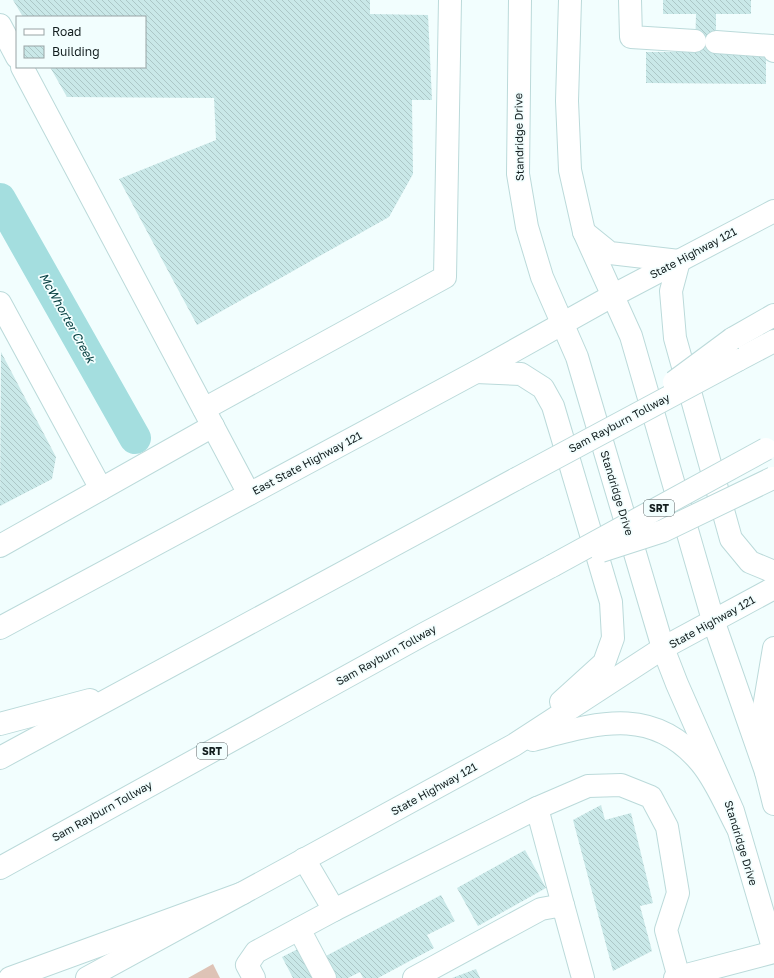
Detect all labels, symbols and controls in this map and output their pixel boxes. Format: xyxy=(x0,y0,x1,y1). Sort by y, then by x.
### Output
legend xyxy=(16,16,146,68)
text: Road xyxy=(52,24,81,39)
text: Building xyxy=(52,44,100,59)
street label: Standridge Drive xyxy=(511,93,526,181)
street label: State Highway 121 xyxy=(647,224,738,281)
water label: McWhorter Creek xyxy=(36,270,99,367)
street label: Sam Rayburn Tollway xyxy=(566,390,672,455)
street label: East State Highway 121 xyxy=(250,428,364,497)
street label: Standridge Drive xyxy=(598,449,637,537)
road number: SRT xyxy=(644,500,674,516)
street label: State Highway 121 xyxy=(667,593,757,651)
street label: Sam Rayburn Tollway xyxy=(333,622,438,688)
road number: SRT xyxy=(197,743,227,759)
street label: State Highway 121 xyxy=(389,760,479,818)
street label: Sam Rayburn Tollway xyxy=(49,778,154,844)
street label: Standridge Drive xyxy=(722,799,761,887)

